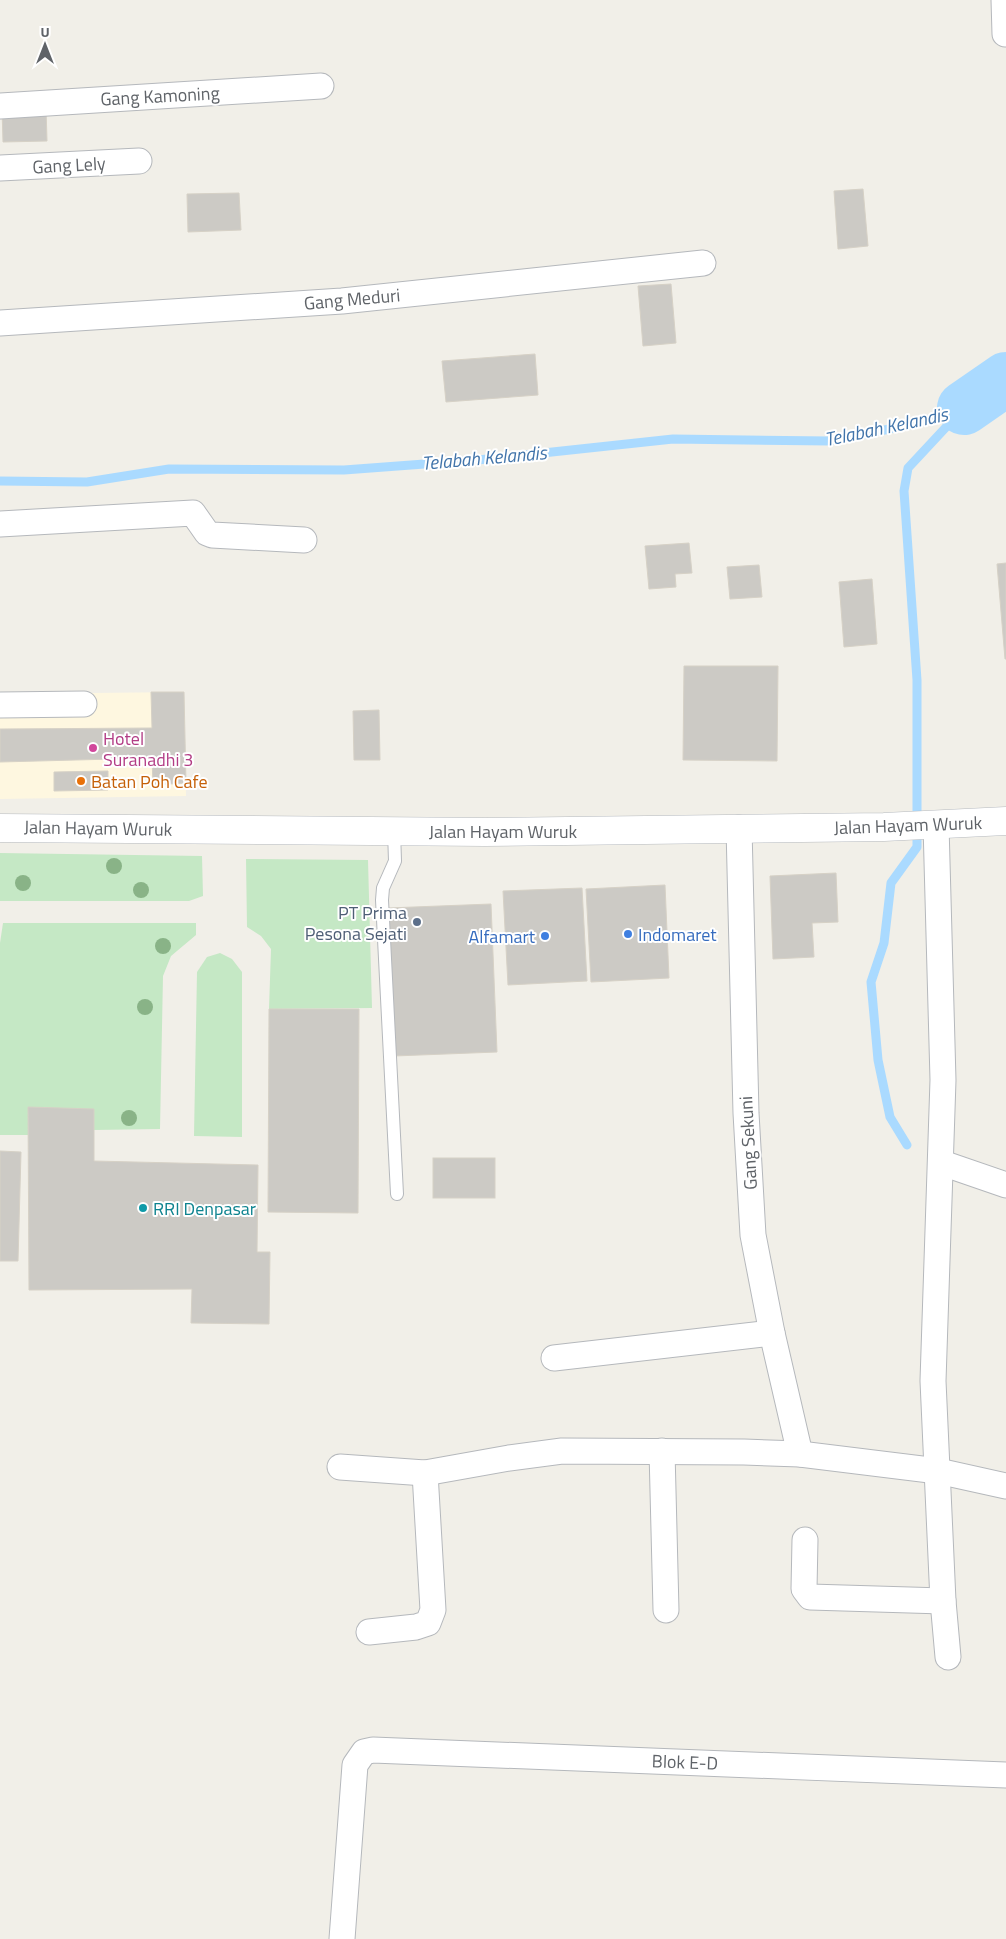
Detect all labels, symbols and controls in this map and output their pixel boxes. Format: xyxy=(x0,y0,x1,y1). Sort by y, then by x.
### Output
north arrow xyxy=(20,20,70,70)
text: U xyxy=(40,21,50,42)
street label: Gang Kamoning xyxy=(100,79,220,113)
street label: Gang Lely xyxy=(32,150,107,180)
street label: Gang Meduri xyxy=(303,281,401,317)
water label: Telabah Kelandis xyxy=(822,398,952,453)
water label: Telabah Kelandis xyxy=(420,437,550,477)
place label: Hotel Suranadhi 3 xyxy=(103,725,193,773)
marker: Hotel Suranadhi 3 xyxy=(87,742,99,754)
place label: Batan Poh Cafe xyxy=(91,768,208,795)
marker: Batan Poh Cafe xyxy=(75,775,87,787)
street label: Jalan Hayam Wuruk xyxy=(833,809,983,841)
street label: Jalan Hayam Wuruk xyxy=(24,813,173,843)
street label: Jalan Hayam Wuruk xyxy=(429,818,578,845)
place label: PT Prima Pesona Sejati xyxy=(305,899,407,947)
marker: PT Prima Pesona Sejati xyxy=(411,916,423,928)
place label: Indomaret xyxy=(638,921,717,948)
place label: Alfamart xyxy=(469,923,536,950)
marker: Indomaret xyxy=(622,928,634,940)
marker: Alfamart xyxy=(539,930,551,942)
street label: Gang Sekuni xyxy=(732,1096,764,1190)
place label: RRI Denpasar xyxy=(153,1195,256,1222)
marker: RRI Denpasar xyxy=(137,1202,149,1214)
street label: Blok E-D xyxy=(651,1747,719,1777)

